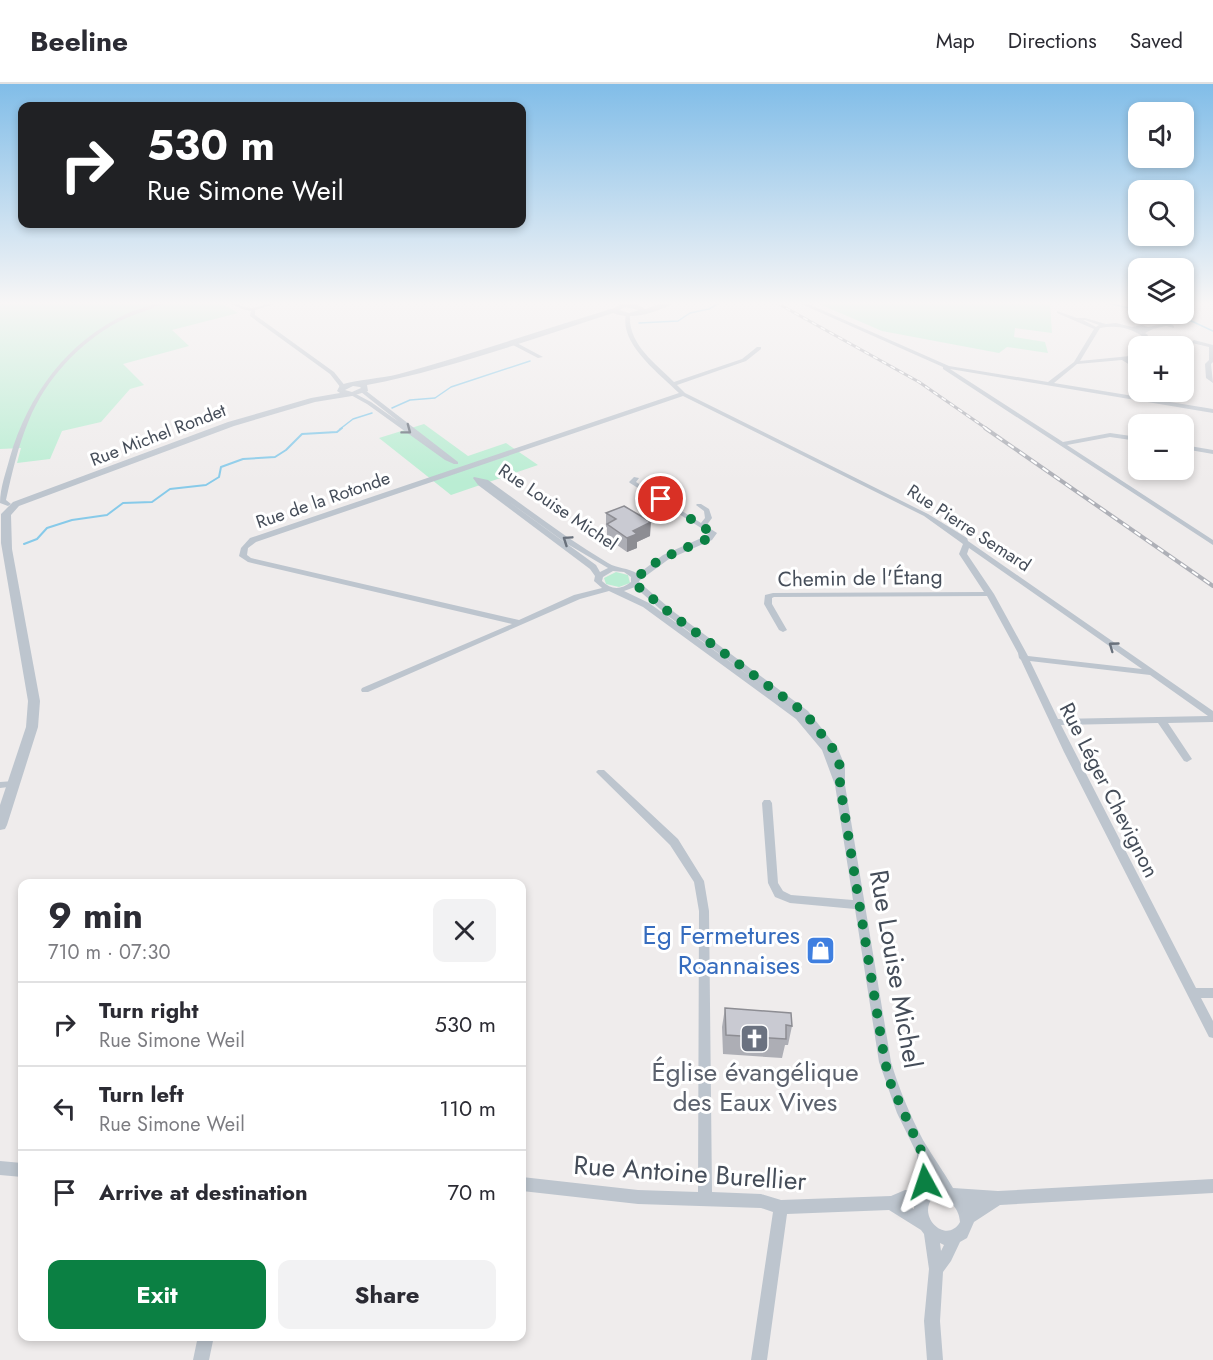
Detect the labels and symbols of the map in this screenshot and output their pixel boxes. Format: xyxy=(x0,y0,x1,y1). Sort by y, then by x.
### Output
street label: Rue Michel Rondet xyxy=(86,397,230,473)
one-way arrow xyxy=(400,423,411,434)
street label: Rue Louise Michel xyxy=(493,457,623,557)
street label: Rue de la Rotonde xyxy=(252,465,394,535)
pin xyxy=(635,473,686,524)
street label: Rue Pierre Semard xyxy=(902,478,1036,578)
one-way arrow xyxy=(563,536,574,547)
street label: Chemin de l'Étang xyxy=(777,562,943,594)
one-way arrow xyxy=(1109,642,1120,653)
street label: Rue Léger Chevignon xyxy=(1052,697,1166,883)
street label: Rue Louise Michel xyxy=(860,867,932,1071)
place label: Eg Fermetures Roannaises xyxy=(643,916,800,984)
shop icon: Eg Fermetures Roannaises xyxy=(805,934,837,966)
church icon: Église évangélique des Eaux Vives xyxy=(739,1022,771,1054)
place label: Église évangélique des Eaux Vives xyxy=(651,1053,859,1121)
street label: Rue Antoine Burellier xyxy=(572,1146,808,1200)
position arrow xyxy=(893,1150,957,1214)

